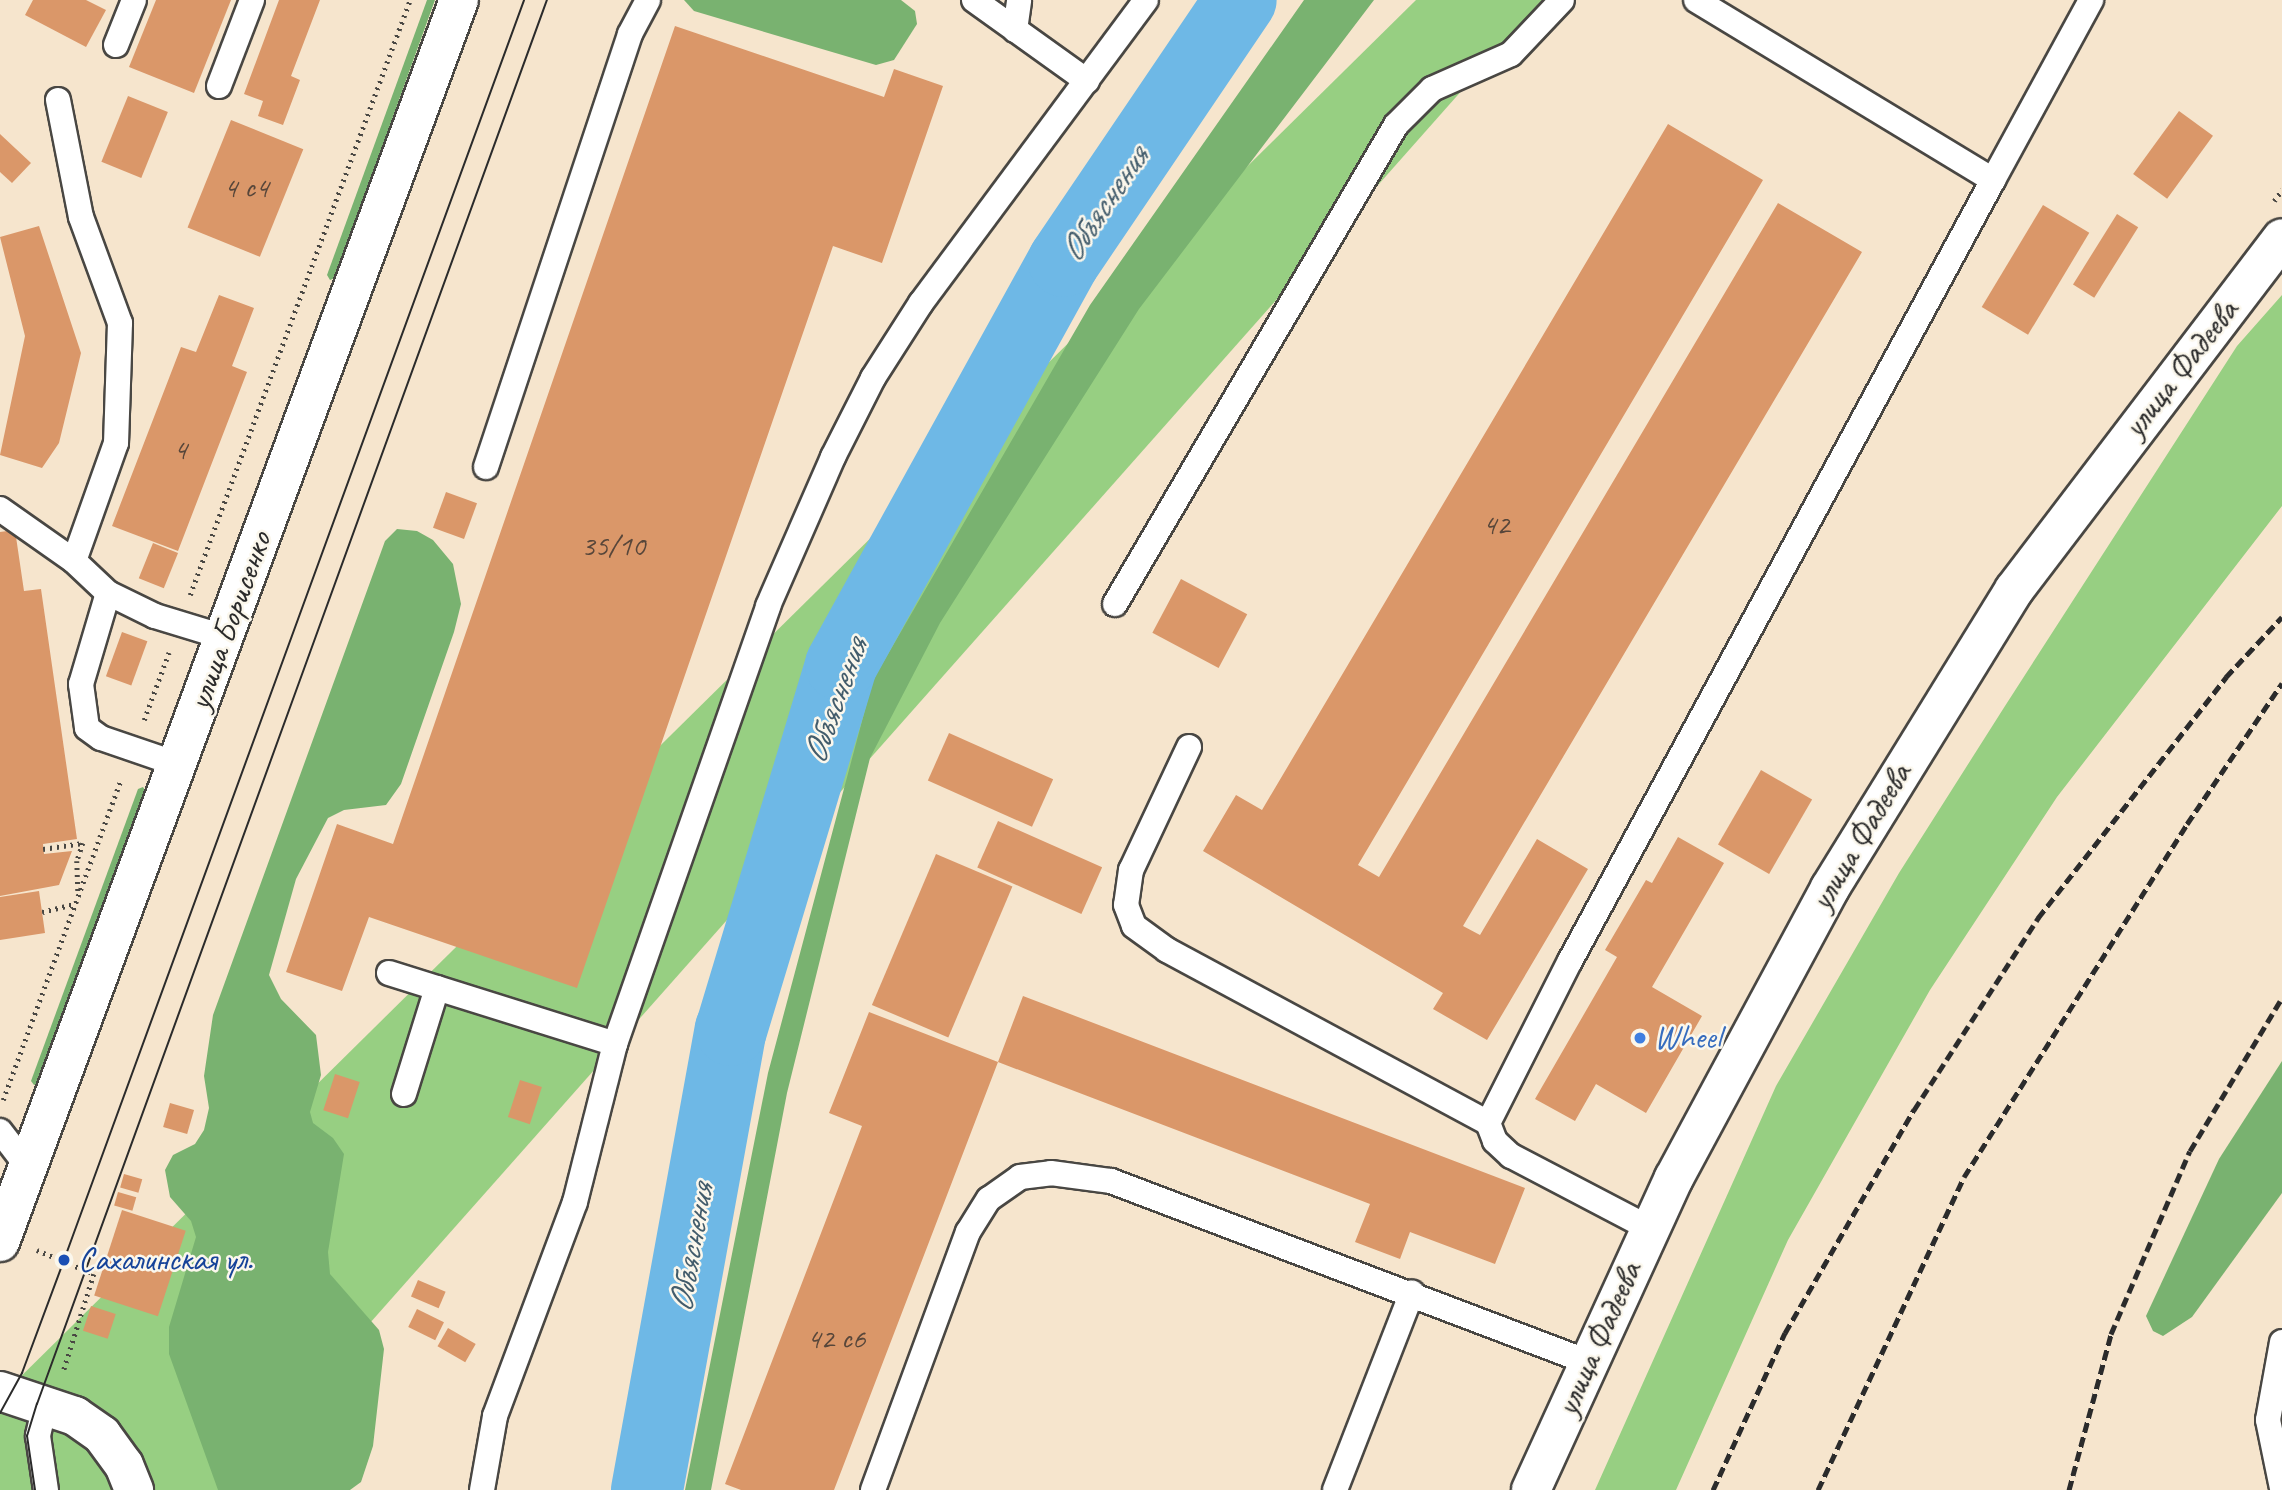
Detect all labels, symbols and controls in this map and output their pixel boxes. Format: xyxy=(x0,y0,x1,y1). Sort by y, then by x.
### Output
water label: Объяснения xyxy=(1050,139,1158,269)
house number: 4 с4 xyxy=(224,169,268,205)
street label: улица Фадеева xyxy=(2115,292,2247,446)
house number: 4 xyxy=(173,431,187,467)
house number: 42 xyxy=(1483,506,1509,542)
street label: улица Борисенко xyxy=(180,527,280,715)
house number: 35/10 xyxy=(581,527,645,563)
water label: Объяснения xyxy=(793,633,877,769)
street label: улица Фадеева xyxy=(1802,756,1920,918)
place label: Wheel xyxy=(1654,1018,1721,1058)
marker: Wheel xyxy=(1632,1030,1648,1046)
water label: Объяснения xyxy=(659,1181,723,1315)
place label: Сахалинская ул. xyxy=(78,1240,254,1280)
marker: Сахалинская ул. xyxy=(56,1252,72,1268)
street label: улица Фадеева xyxy=(1547,1256,1651,1422)
house number: 42 с6 xyxy=(807,1320,865,1356)

